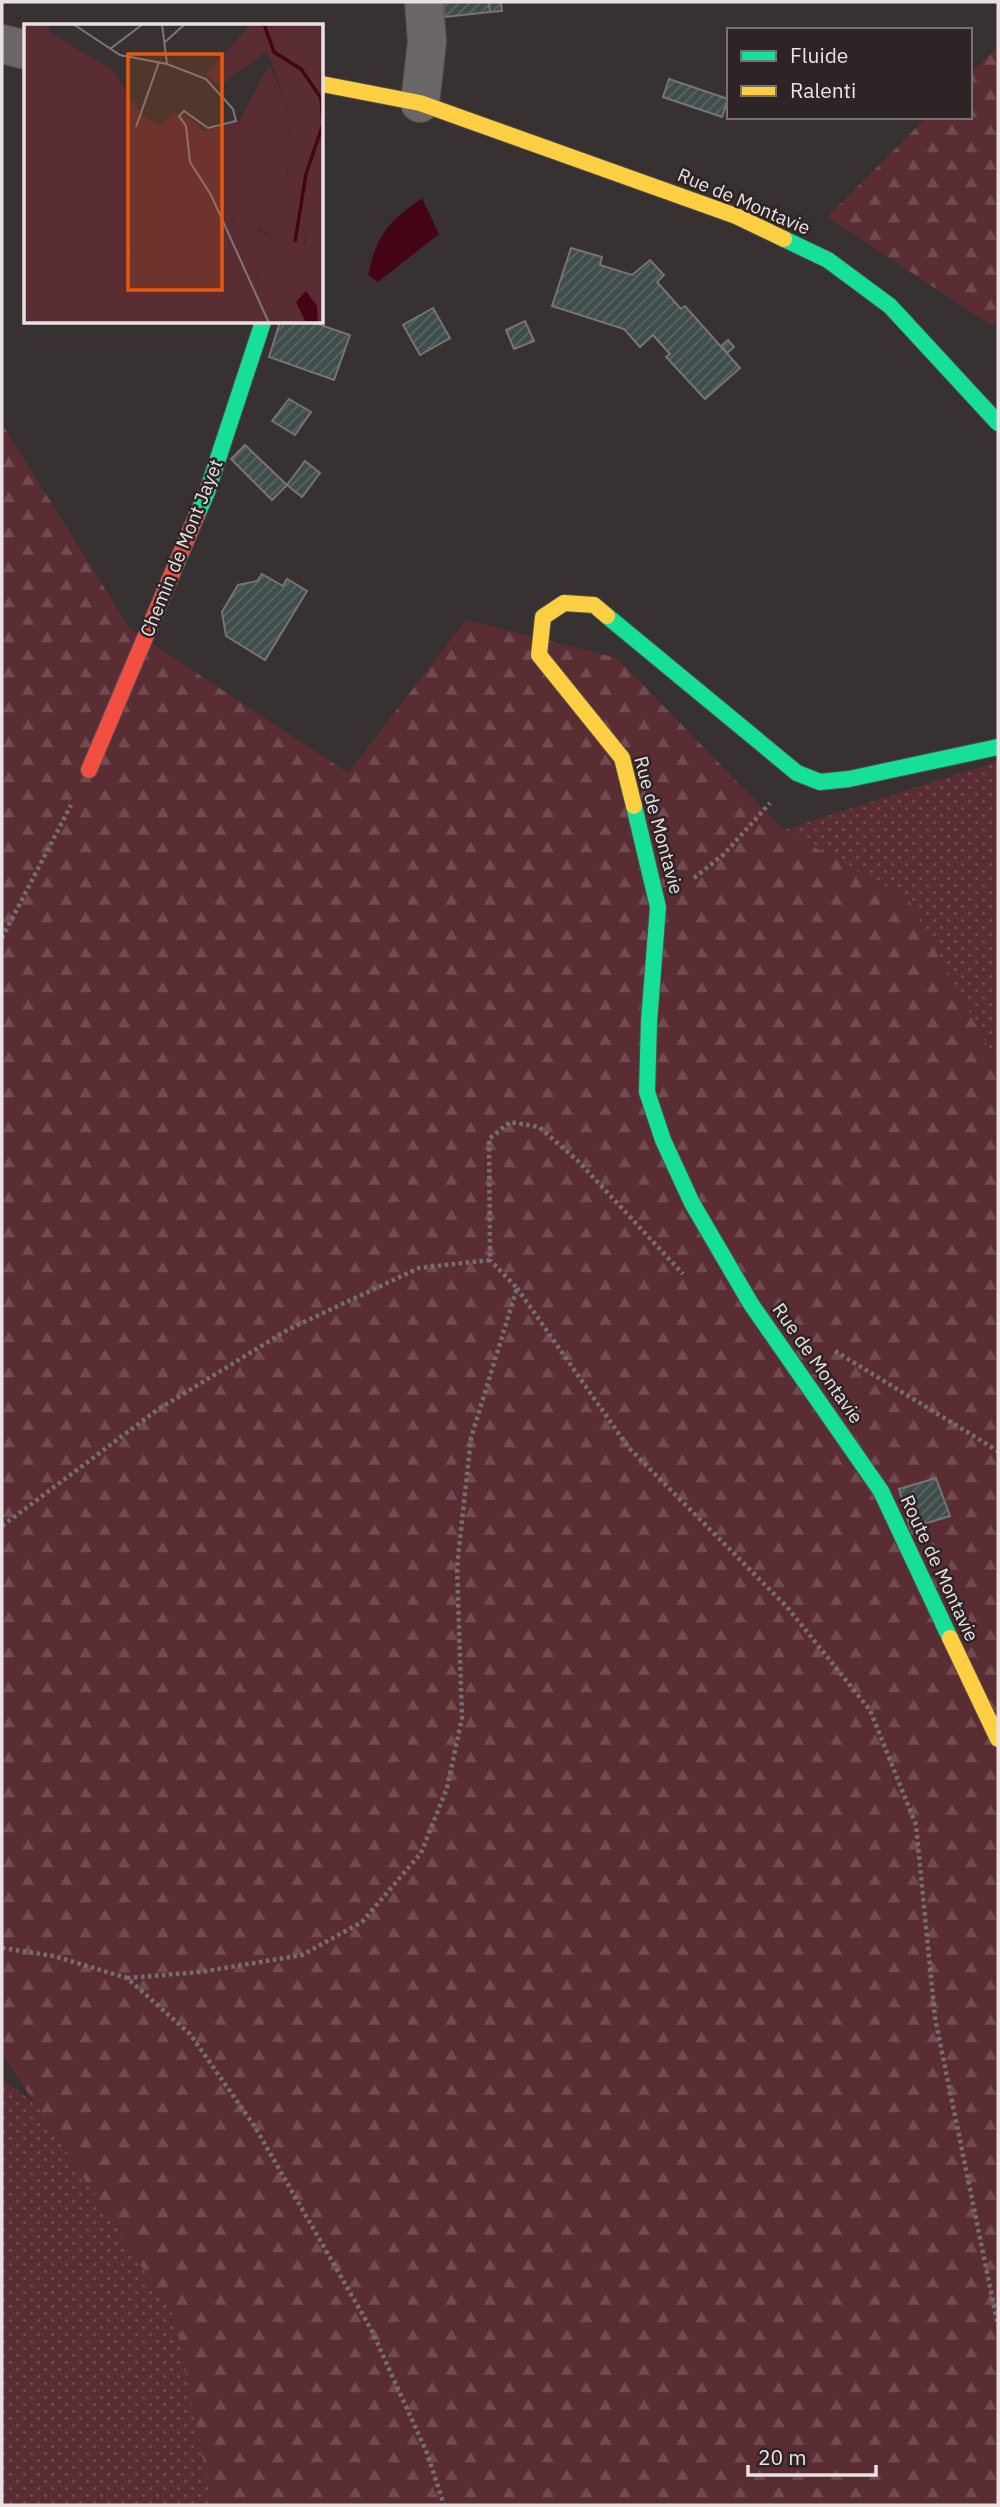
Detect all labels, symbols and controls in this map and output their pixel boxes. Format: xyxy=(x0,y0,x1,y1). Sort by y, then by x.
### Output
inset map xyxy=(24,24,324,324)
legend xyxy=(727,28,972,119)
text: Fluide xyxy=(790,41,848,69)
text: Ralenti xyxy=(790,76,856,104)
street label: Rue de Montavie xyxy=(674,162,814,240)
street label: Chemin de Mont Jayet xyxy=(134,456,228,640)
street label: Rue de Montavie xyxy=(629,753,689,897)
street label: Rue de Montavie xyxy=(767,1298,869,1428)
street label: Route de Montavie xyxy=(896,1491,984,1645)
scale bar xyxy=(748,2434,876,2478)
text: 20 m xyxy=(758,2443,807,2471)

